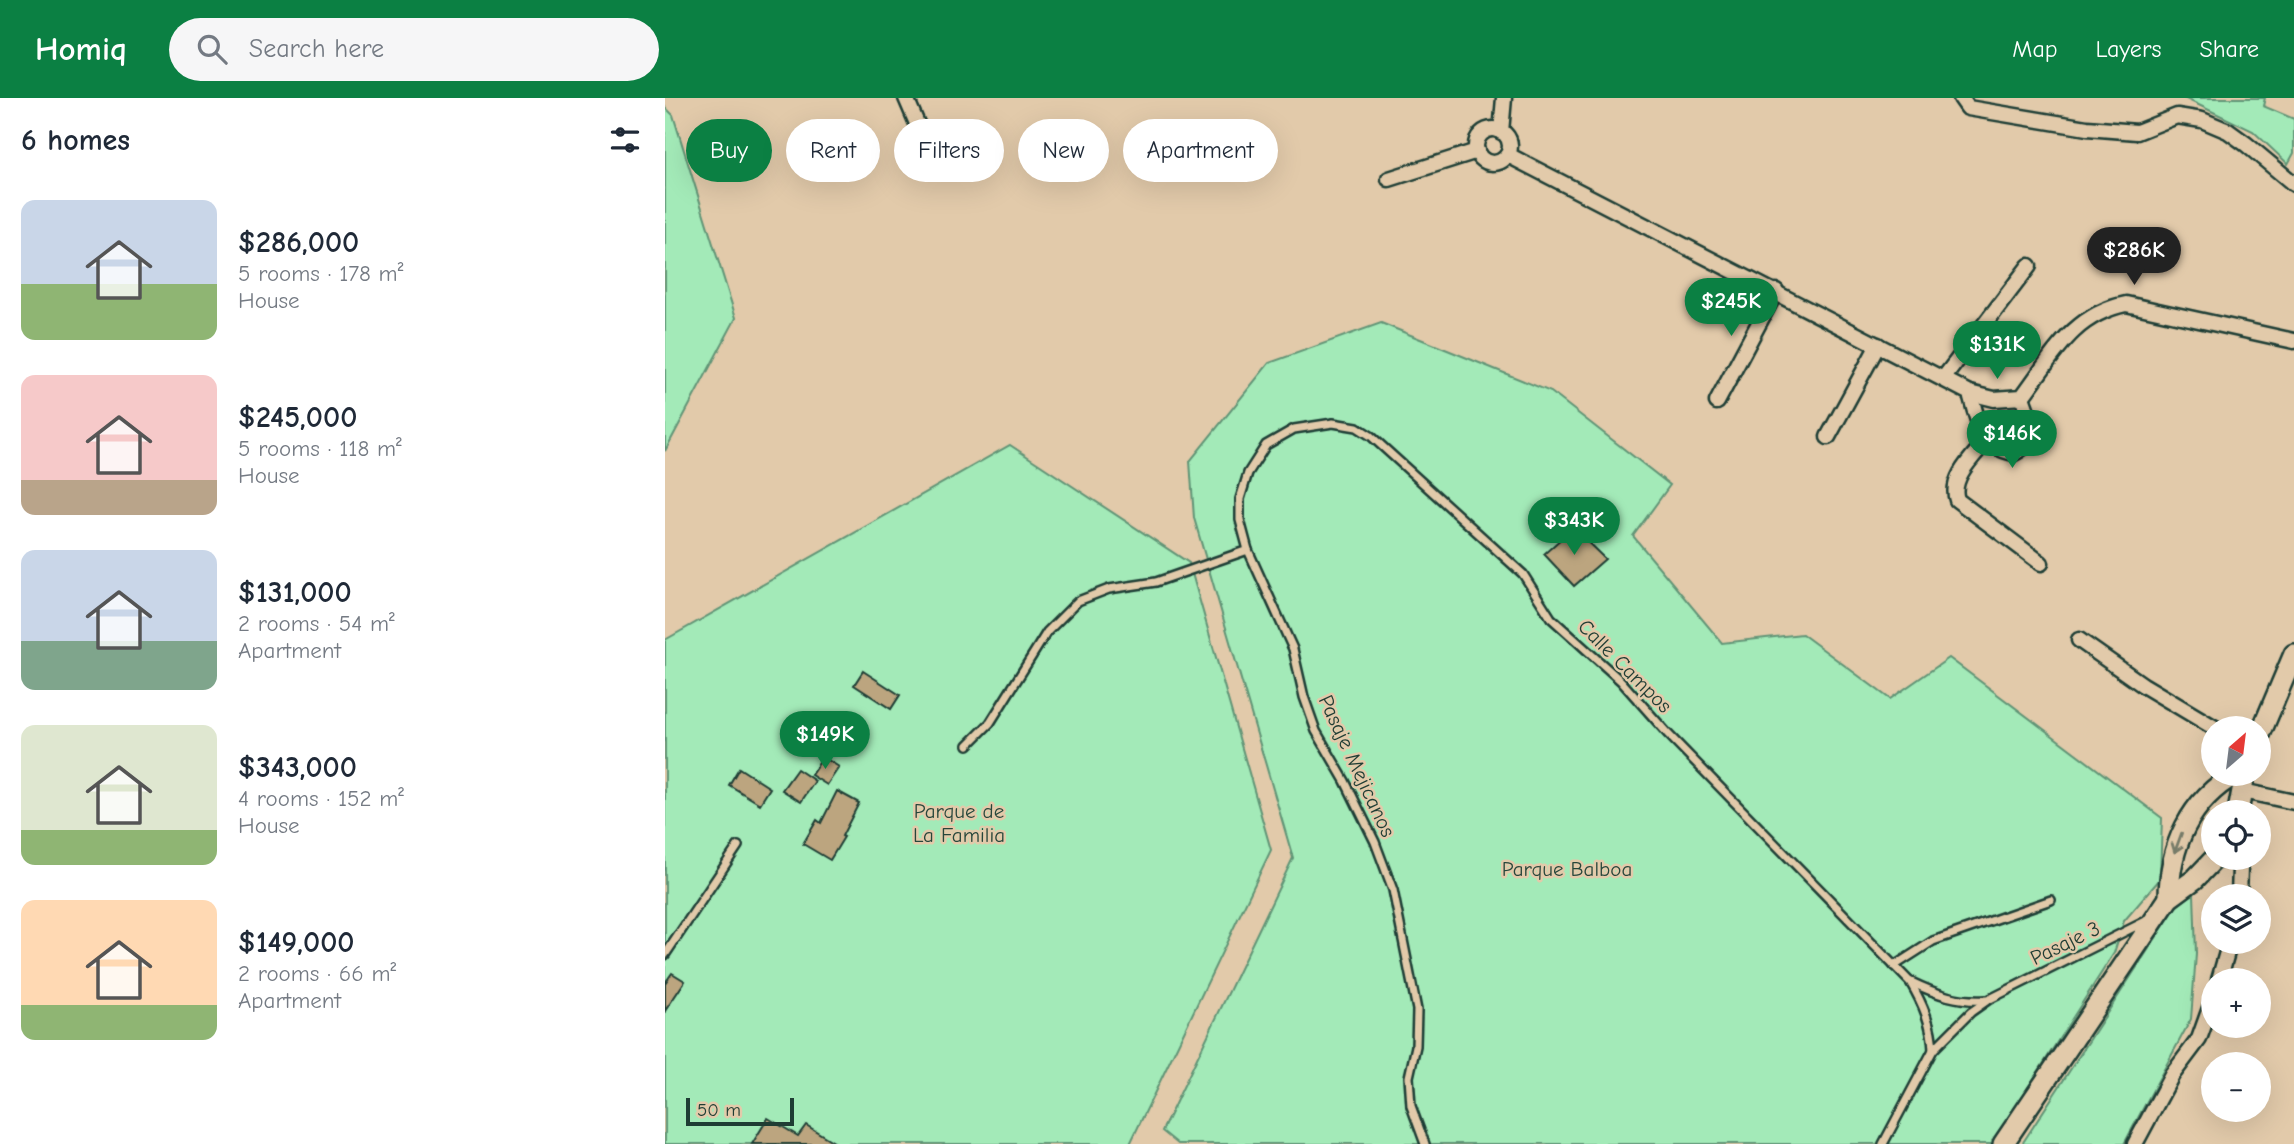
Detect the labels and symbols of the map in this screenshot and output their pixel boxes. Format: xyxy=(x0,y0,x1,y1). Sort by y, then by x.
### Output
pin: $286K xyxy=(2085,228,2183,287)
pin: $245K xyxy=(1682,278,1780,338)
pin: $131K xyxy=(1948,322,2046,381)
pin: $146K xyxy=(1963,410,2061,470)
pin: $343K xyxy=(1525,498,1623,557)
street label: Calle Campos xyxy=(1573,614,1677,718)
street label: Pasaje Mejicanos xyxy=(1314,691,1400,841)
pin: $149K xyxy=(776,712,874,771)
north arrow xyxy=(2201,716,2271,786)
park label: Parque de La Familia xyxy=(913,799,1005,847)
one-way arrow xyxy=(2171,832,2183,854)
park label: Parque Balboa xyxy=(1502,857,1632,881)
street label: Pasaje 3 xyxy=(2026,916,2104,970)
scale bar xyxy=(686,1095,795,1127)

